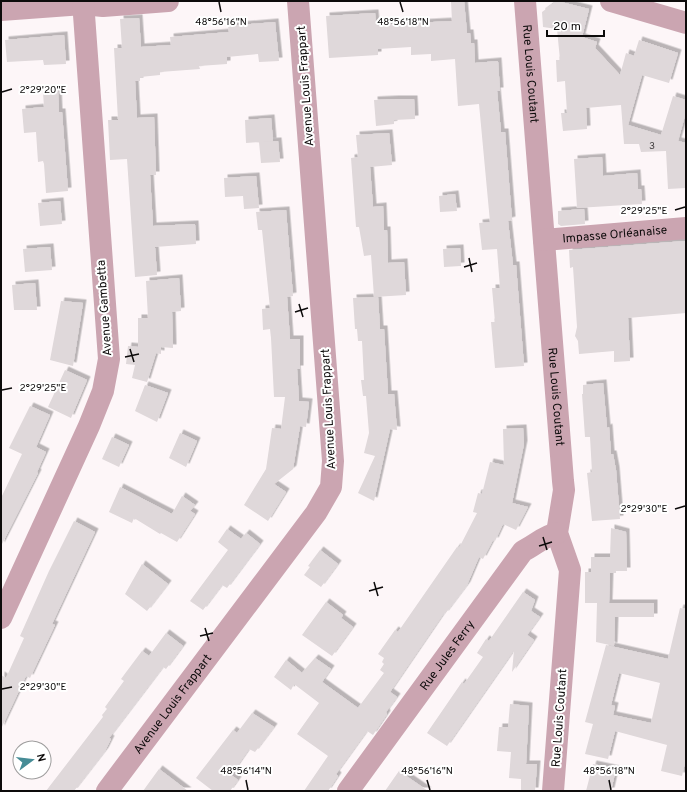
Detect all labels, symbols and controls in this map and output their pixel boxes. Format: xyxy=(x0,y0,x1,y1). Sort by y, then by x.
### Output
scale bar xyxy=(547,12,604,38)
text: 48°56'16"N xyxy=(195,16,247,29)
text: 48°56'18"N xyxy=(377,16,429,29)
text: 20 m xyxy=(553,19,581,35)
street label: Rue Louis Coutant xyxy=(518,24,542,124)
street label: Avenue Louis Frappart xyxy=(294,25,318,147)
text: 2°29'20"E xyxy=(19,84,67,97)
house number: 3 xyxy=(649,140,655,153)
text: 2°29'25"E xyxy=(621,205,667,218)
street label: Impasse Orléanaise xyxy=(562,223,668,247)
street label: Avenue Gambetta xyxy=(94,259,116,356)
street label: Rue Louis Coutant xyxy=(543,347,567,447)
street label: Avenue Louis Frappart xyxy=(318,348,340,470)
text: 2°29'25"E xyxy=(20,382,66,395)
text: 2°29'30"E xyxy=(621,503,667,516)
street label: Rue Jules Ferry xyxy=(417,618,479,694)
street label: Avenue Louis Frappart xyxy=(131,651,216,758)
street label: Rue Louis Coutant xyxy=(549,668,571,768)
text: 2°29'30"E xyxy=(20,681,66,694)
north arrow xyxy=(12,740,52,780)
text: N xyxy=(33,752,48,763)
text: 48°56'14"N xyxy=(220,765,272,778)
text: 48°56'16"N xyxy=(401,765,453,778)
text: 48°56'18"N xyxy=(583,765,635,778)

